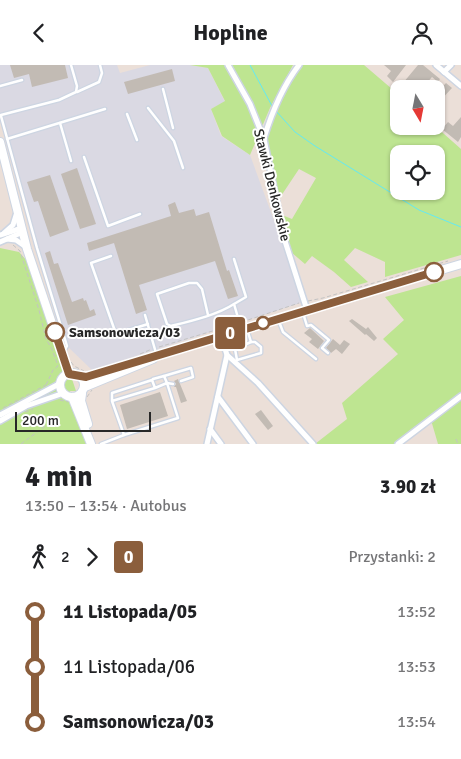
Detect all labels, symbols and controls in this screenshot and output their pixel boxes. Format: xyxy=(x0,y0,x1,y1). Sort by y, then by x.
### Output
icon: back xyxy=(25,19,53,47)
text: Hopline xyxy=(193,19,268,46)
icon: person xyxy=(408,19,436,47)
north arrow xyxy=(390,80,445,135)
map controls xyxy=(390,80,445,200)
street label: Stawki Denkowskie xyxy=(250,127,294,243)
button: locate xyxy=(390,145,445,200)
unlabelled marker xyxy=(424,262,444,282)
unlabelled marker xyxy=(256,316,270,330)
line badge: 0 xyxy=(214,317,246,349)
marker: Samsonowicza/03 xyxy=(45,322,65,342)
text: 0 xyxy=(225,322,235,344)
place label: Samsonowicza/03 xyxy=(69,324,180,341)
scale bar xyxy=(15,409,151,432)
text: 200 m xyxy=(22,412,59,429)
text: 4 min xyxy=(25,460,93,494)
text: 3.90 zł xyxy=(380,475,436,499)
text: 13:50 – 13:54 · Autobus xyxy=(25,496,186,516)
icon: walk xyxy=(25,543,53,571)
icon: forward xyxy=(78,543,106,571)
text: 0 xyxy=(124,546,133,568)
text: 2 xyxy=(61,547,70,567)
text: Przystanki: 2 xyxy=(348,547,436,567)
text: 11 Listopada/05 xyxy=(63,600,197,624)
text: 13:52 xyxy=(397,602,436,622)
text: 11 Listopada/06 xyxy=(63,655,195,679)
text: 13:53 xyxy=(397,657,436,677)
text: Samsonowicza/03 xyxy=(63,710,214,734)
text: 13:54 xyxy=(397,712,436,732)

